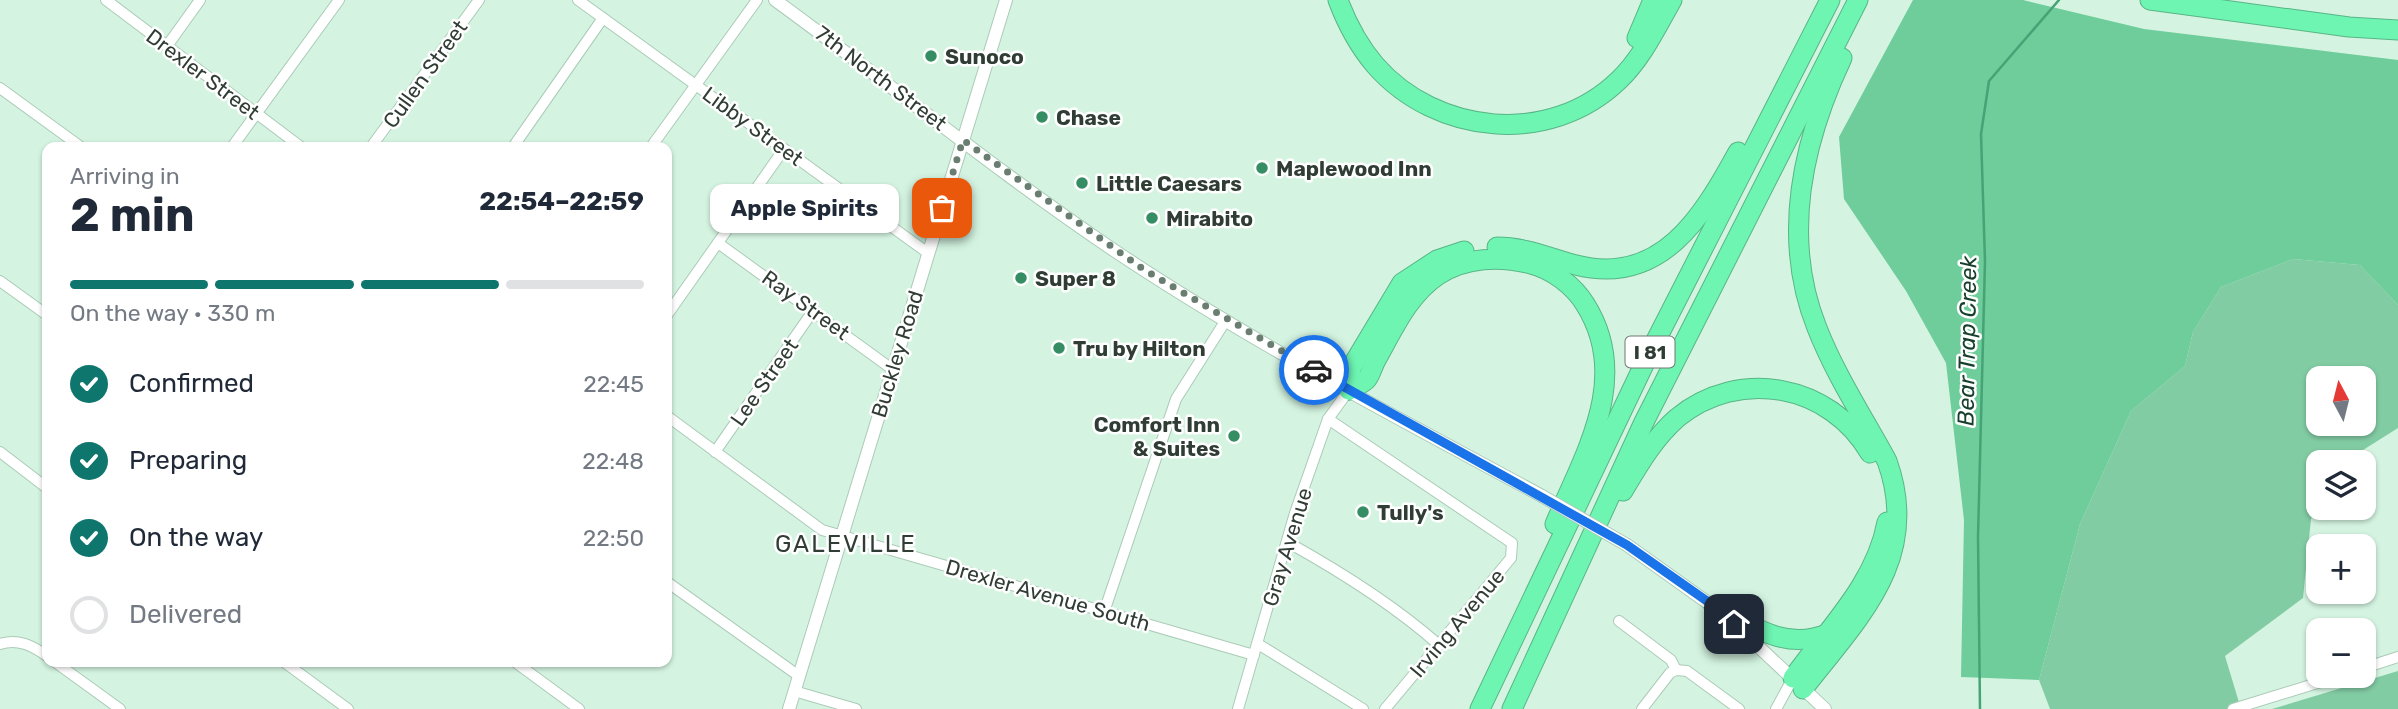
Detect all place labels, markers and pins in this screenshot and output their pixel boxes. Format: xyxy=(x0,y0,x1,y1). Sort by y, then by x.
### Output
place label: Sunoco xyxy=(945,44,1024,69)
marker: Sunoco xyxy=(923,48,939,64)
place label: Chase xyxy=(1056,105,1121,130)
marker: Chase xyxy=(1034,109,1050,125)
place label: Maplewood Inn xyxy=(1276,156,1432,181)
marker: Maplewood Inn xyxy=(1254,160,1270,176)
place label: Little Caesars xyxy=(1096,171,1242,196)
marker: Little Caesars xyxy=(1074,175,1090,191)
pin xyxy=(912,178,972,238)
callout: Apple Spirits xyxy=(711,184,900,232)
place label: Mirabito xyxy=(1166,206,1253,231)
marker: Mirabito xyxy=(1144,210,1160,226)
place label: Super 8 xyxy=(1035,266,1116,291)
marker: Super 8 xyxy=(1013,270,1029,286)
place label: Tru by Hilton xyxy=(1073,336,1206,361)
marker: Tru by Hilton xyxy=(1051,340,1067,356)
place label: Comfort Inn & Suites xyxy=(1094,412,1220,461)
marker: Comfort Inn & Suites xyxy=(1226,428,1242,444)
place label: Tully's xyxy=(1377,500,1444,525)
marker: Tully's xyxy=(1355,504,1371,520)
pin xyxy=(1704,594,1764,654)

